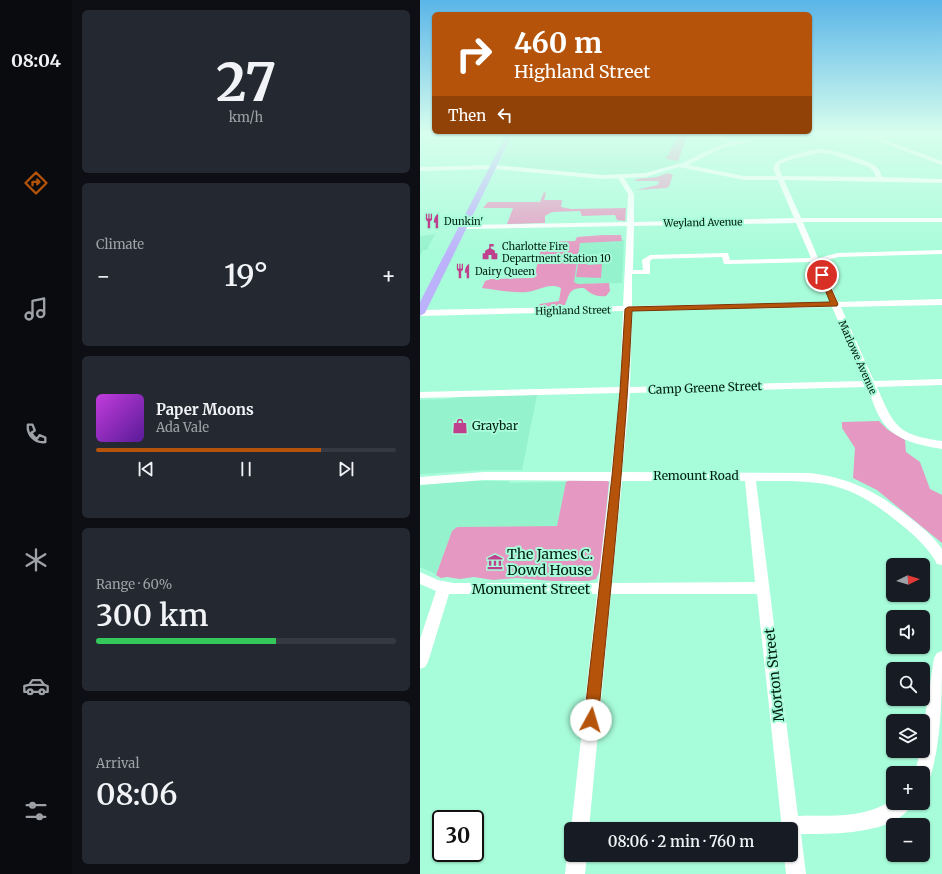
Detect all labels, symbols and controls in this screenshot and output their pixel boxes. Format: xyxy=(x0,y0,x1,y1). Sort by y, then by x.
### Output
text: 460 m xyxy=(514,25,602,61)
icon: right xyxy=(448,28,500,80)
text: 08:04 xyxy=(11,49,61,72)
text: 27 xyxy=(216,50,276,115)
text: Highland Street xyxy=(514,60,650,83)
icon: left xyxy=(494,104,516,126)
text: Then xyxy=(448,106,486,125)
text: km/h xyxy=(229,109,263,126)
icon: directions xyxy=(22,169,50,197)
restaurant icon: Dunkin' xyxy=(423,212,441,230)
place label: Dunkin' xyxy=(444,215,483,228)
street label: Weyland Avenue xyxy=(662,215,743,230)
text: Climate xyxy=(96,236,144,253)
place label: Charlotte Fire Department Station 10 xyxy=(502,240,611,265)
public building icon: Charlotte Fire Department Station 10 xyxy=(481,243,499,261)
text: 19° xyxy=(224,256,268,294)
pin xyxy=(805,258,839,292)
text: − xyxy=(96,262,111,290)
text: + xyxy=(381,262,396,290)
restaurant icon: Dairy Queen xyxy=(454,262,472,280)
icon: arrive xyxy=(811,264,833,286)
place label: Dairy Queen xyxy=(475,265,535,278)
icon: music xyxy=(22,295,50,323)
street label: Highland Street xyxy=(535,303,611,318)
street label: Marlowe Avenue xyxy=(835,318,880,396)
street label: Camp Greene Street xyxy=(648,378,763,397)
text: Paper Moons xyxy=(156,400,254,419)
shop icon: Graybar xyxy=(451,417,469,435)
place label: Graybar xyxy=(472,418,519,433)
text: Ada Vale xyxy=(156,419,209,436)
icon: phone xyxy=(22,420,50,448)
icon: previous xyxy=(135,458,157,480)
icon: pause xyxy=(235,458,257,480)
icon: next xyxy=(335,458,357,480)
street label: Remount Road xyxy=(653,468,739,483)
place label: The James C. Dowd House xyxy=(507,545,593,579)
icon: climate xyxy=(22,546,50,574)
museum icon: The James C. Dowd House xyxy=(486,553,504,571)
north arrow xyxy=(886,558,930,602)
map controls xyxy=(886,558,930,862)
text: Range · 60% xyxy=(96,576,172,593)
street label: Monument Street xyxy=(472,580,591,598)
text: 300 km xyxy=(96,596,208,634)
button: sound xyxy=(886,610,930,654)
street label: Morton Street xyxy=(760,627,788,723)
button: search xyxy=(886,662,930,706)
icon: car xyxy=(22,672,50,700)
position arrow xyxy=(570,699,612,741)
button: layers xyxy=(886,714,930,758)
text: Arrival xyxy=(96,755,139,772)
button: + xyxy=(886,766,930,810)
text: 08:06 xyxy=(96,775,178,813)
icon: filters xyxy=(22,797,50,825)
speed limit sign: 30 xyxy=(432,810,484,862)
button: − xyxy=(886,818,930,862)
text: 08:06 · 2 min · 760 m xyxy=(608,832,754,851)

